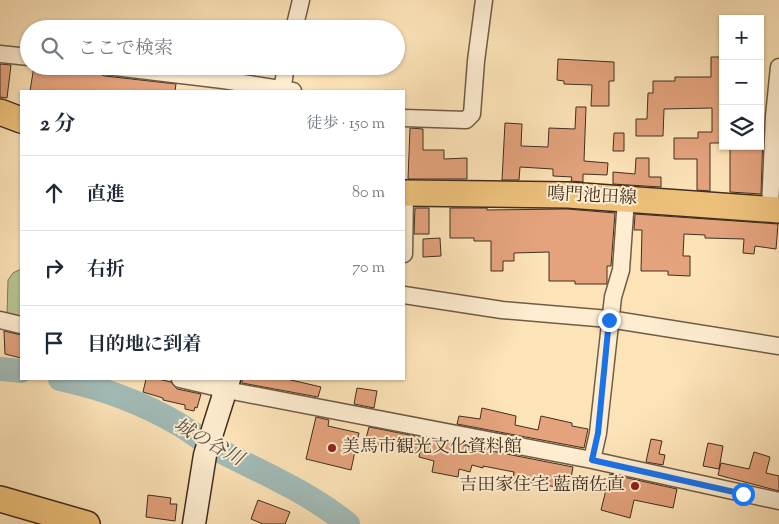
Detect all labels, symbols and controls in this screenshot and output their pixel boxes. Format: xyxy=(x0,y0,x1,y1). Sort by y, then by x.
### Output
map controls xyxy=(719,15,764,150)
button: + xyxy=(719,15,764,60)
search box xyxy=(20,20,405,75)
icon: search xyxy=(38,34,66,62)
text: ここで検索 xyxy=(78,36,173,63)
button: − xyxy=(719,60,764,105)
button: layers xyxy=(719,105,764,150)
text: 2 分 xyxy=(40,110,75,140)
text: 徒歩 · 150 m xyxy=(306,113,385,136)
icon: ahead xyxy=(40,179,68,207)
text: 直進 xyxy=(87,182,125,209)
text: 80 m xyxy=(352,182,385,205)
street label: 鳴門池田線 xyxy=(546,182,638,212)
icon: right xyxy=(40,254,68,282)
text: 右折 xyxy=(87,257,125,284)
text: 70 m xyxy=(352,257,385,280)
route end xyxy=(598,309,621,332)
icon: arrive xyxy=(40,329,68,357)
text: 目的地に到着 xyxy=(87,332,201,359)
water label: 城の谷川 xyxy=(168,413,250,474)
place label: 美馬市観光文化資料館 xyxy=(342,435,522,461)
marker: 美馬市観光文化資料館 xyxy=(326,442,338,454)
place label: 吉田家住宅 藍商佐直 xyxy=(459,473,625,499)
marker: 吉田家住宅 藍商佐直 xyxy=(629,480,641,492)
route start xyxy=(732,483,755,506)

